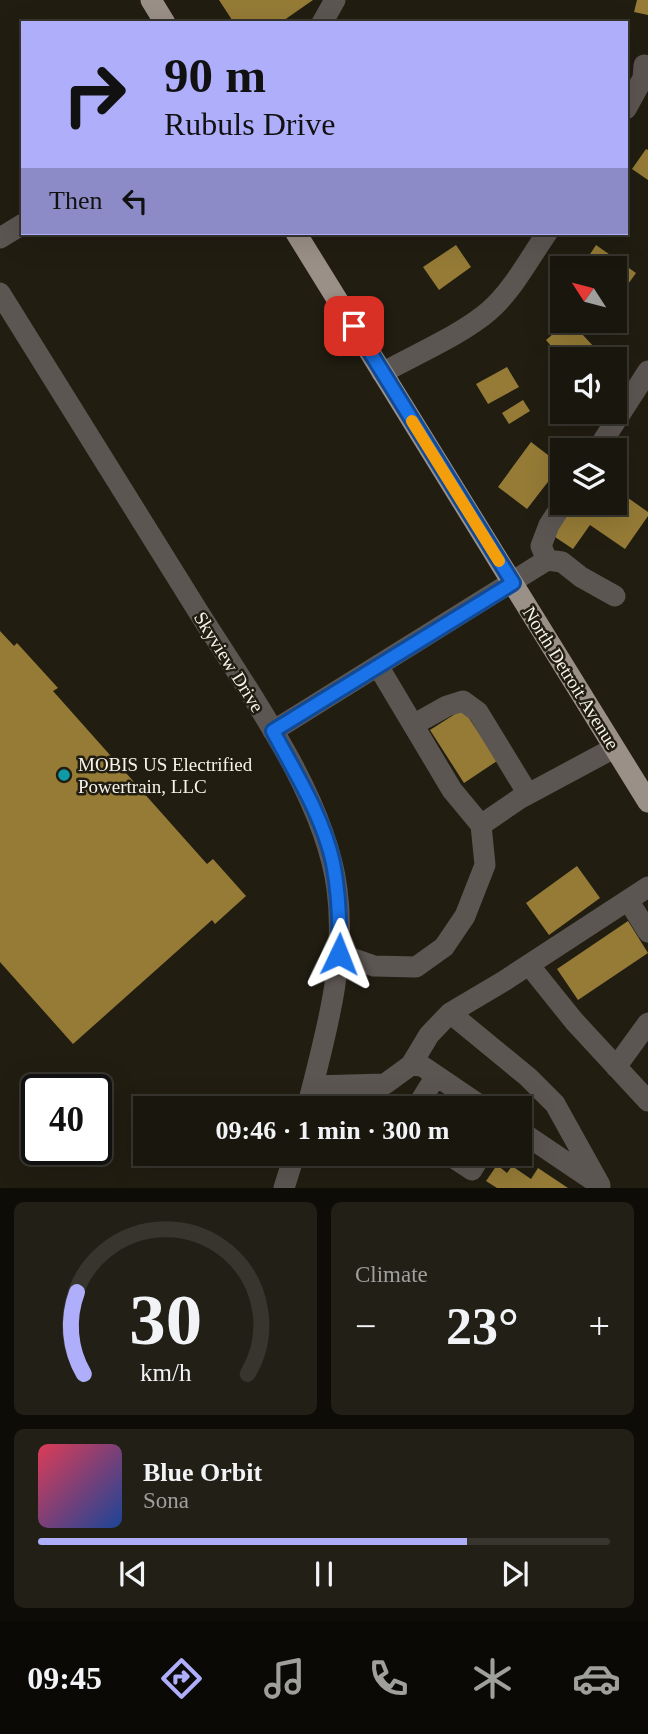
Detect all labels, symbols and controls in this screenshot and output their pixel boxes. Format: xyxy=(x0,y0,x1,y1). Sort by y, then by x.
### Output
text: 90 m xyxy=(164,48,266,103)
icon: right xyxy=(49,49,140,140)
text: Rubuls Drive xyxy=(164,106,336,142)
icon: left xyxy=(116,182,154,220)
text: Then xyxy=(49,186,102,215)
north arrow xyxy=(550,256,626,332)
map controls xyxy=(550,256,627,515)
pin xyxy=(324,296,384,356)
icon: arrive xyxy=(335,307,373,345)
button: sound xyxy=(550,347,627,424)
button: layers xyxy=(550,438,627,515)
street label: North Detroit Avenue xyxy=(519,603,623,753)
street label: Skyview Drive xyxy=(190,608,268,716)
place label: MOBIS US Electrified Powertrain, LLC xyxy=(78,754,253,797)
marker: MOBIS US Electrified Powertrain, LLC xyxy=(56,767,72,783)
position arrow xyxy=(302,917,376,991)
speed limit sign: 40 xyxy=(21,1074,112,1165)
text: 09:46 · 1 min · 300 m xyxy=(216,1116,450,1145)
text: Climate xyxy=(355,1262,428,1287)
text: 30 xyxy=(129,1280,202,1361)
text: 23° xyxy=(446,1298,519,1355)
text: − xyxy=(355,1305,376,1347)
text: + xyxy=(589,1305,610,1347)
text: km/h xyxy=(140,1359,192,1386)
text: Blue Orbit xyxy=(143,1458,262,1487)
text: Sona xyxy=(143,1488,189,1513)
icon: previous xyxy=(114,1555,152,1593)
icon: pause xyxy=(305,1555,343,1593)
icon: next xyxy=(496,1555,534,1593)
icon: directions xyxy=(157,1654,206,1703)
icon: music xyxy=(260,1654,309,1703)
icon: phone xyxy=(364,1654,413,1703)
icon: climate xyxy=(468,1654,517,1703)
icon: car xyxy=(572,1654,621,1703)
text: 09:45 xyxy=(27,1660,102,1696)

